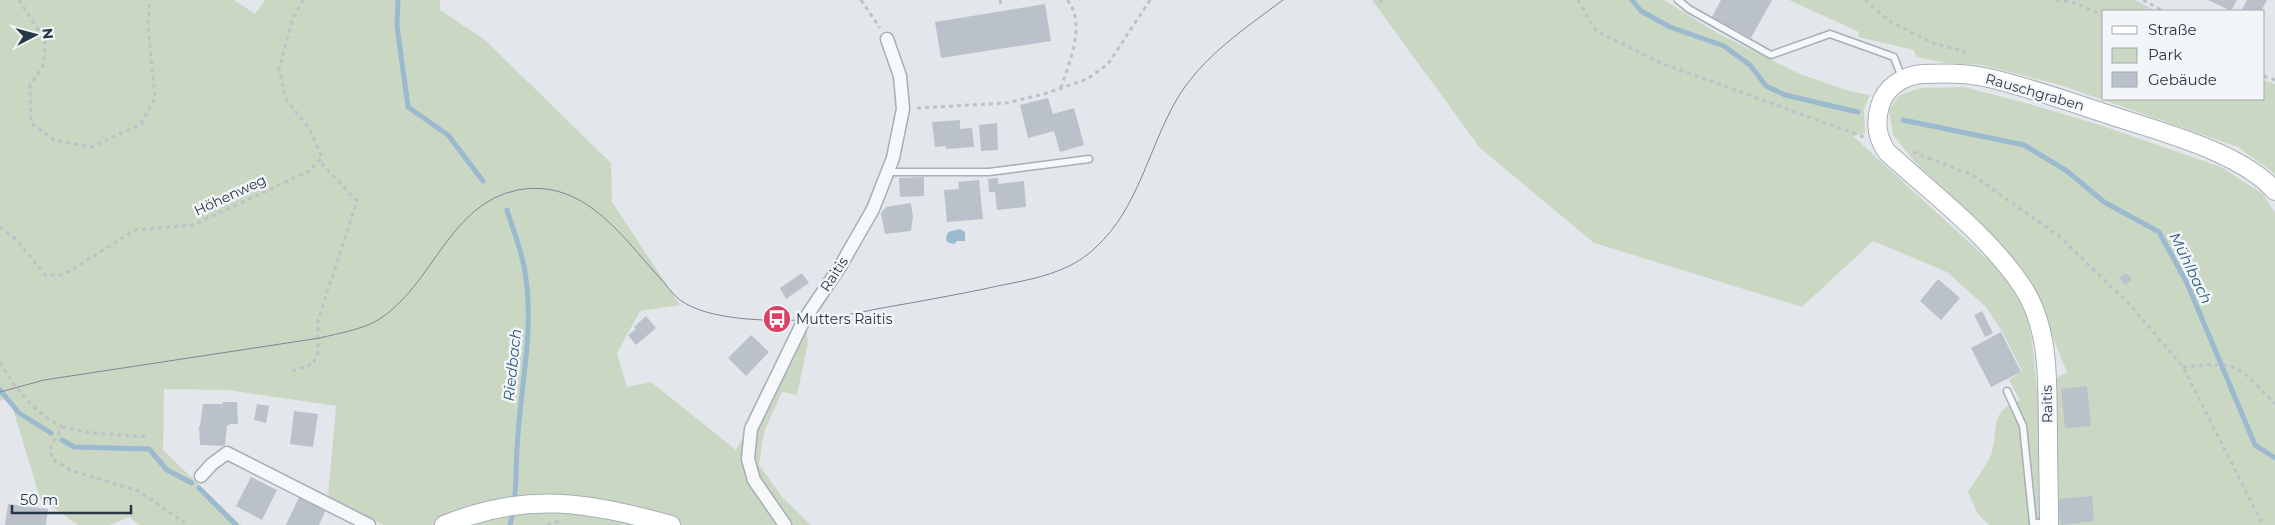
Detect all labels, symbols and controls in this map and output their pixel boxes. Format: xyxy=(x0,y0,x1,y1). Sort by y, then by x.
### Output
north arrow xyxy=(10,10,60,60)
legend xyxy=(2102,10,2265,100)
text: Straße xyxy=(2148,20,2197,39)
text: N xyxy=(38,27,57,40)
text: Park xyxy=(2148,45,2182,64)
street label: Rauschgraben xyxy=(1983,69,2087,115)
text: Gebäude xyxy=(2148,70,2217,89)
street label: Höhenweg xyxy=(191,170,269,220)
water label: Mühlbach xyxy=(2165,229,2217,307)
street label: Raitis xyxy=(816,253,852,295)
bus stop icon: Mutters Raitis xyxy=(762,304,792,334)
place label: Mutters Raitis xyxy=(796,310,893,328)
water label: Riedbach xyxy=(499,328,525,402)
street label: Raitis xyxy=(2038,385,2056,423)
scale bar xyxy=(12,482,131,514)
text: 50 m xyxy=(20,490,58,509)

